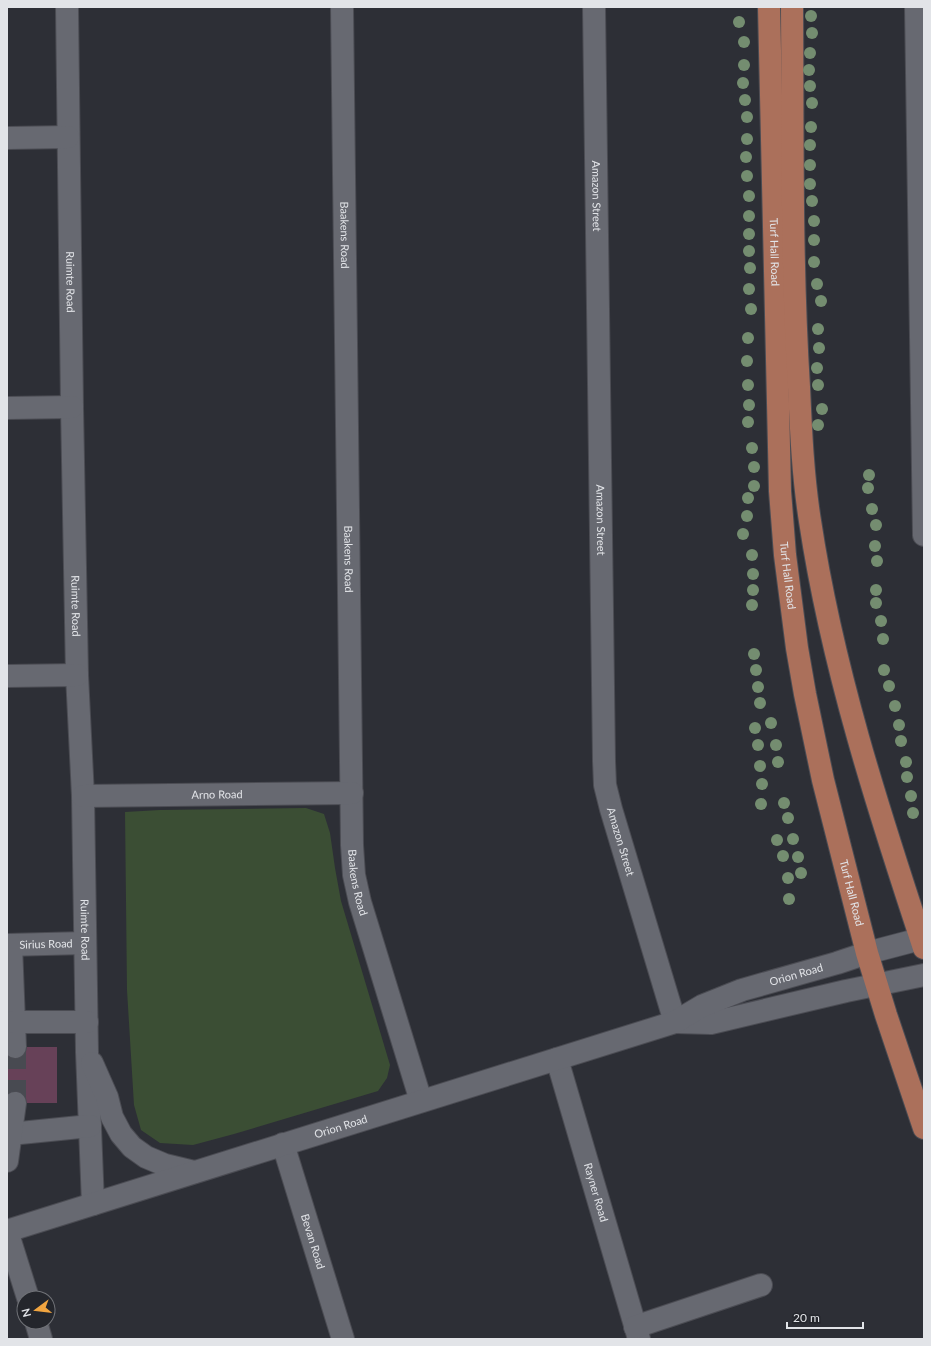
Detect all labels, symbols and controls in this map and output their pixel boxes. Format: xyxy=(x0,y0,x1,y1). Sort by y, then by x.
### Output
street label: Amazon Street xyxy=(590,160,604,232)
street label: Baakens Road xyxy=(338,201,352,269)
street label: Turf Hall Road xyxy=(768,218,782,286)
street label: Ruimte Road xyxy=(64,251,78,313)
street label: Amazon Street xyxy=(594,484,608,556)
street label: Baakens Road xyxy=(342,525,356,593)
street label: Turf Hall Road xyxy=(778,541,799,610)
street label: Ruimte Road xyxy=(69,575,83,637)
street label: Arno Road xyxy=(191,787,243,801)
street label: Amazon Street xyxy=(605,806,638,878)
street label: Baakens Road xyxy=(346,849,371,917)
street label: Turf Hall Road xyxy=(837,858,867,927)
street label: Ruimte Road xyxy=(79,899,93,961)
street label: Sirius Road xyxy=(19,936,73,951)
street label: Orion Road xyxy=(768,960,824,988)
street label: Orion Road xyxy=(312,1112,369,1140)
street label: Rayner Road xyxy=(582,1161,611,1223)
street label: Bevan Road xyxy=(299,1212,328,1271)
north arrow xyxy=(16,1290,56,1330)
scale bar xyxy=(787,1304,863,1330)
text: N xyxy=(18,1307,33,1318)
text: 20 m xyxy=(793,1310,820,1325)

